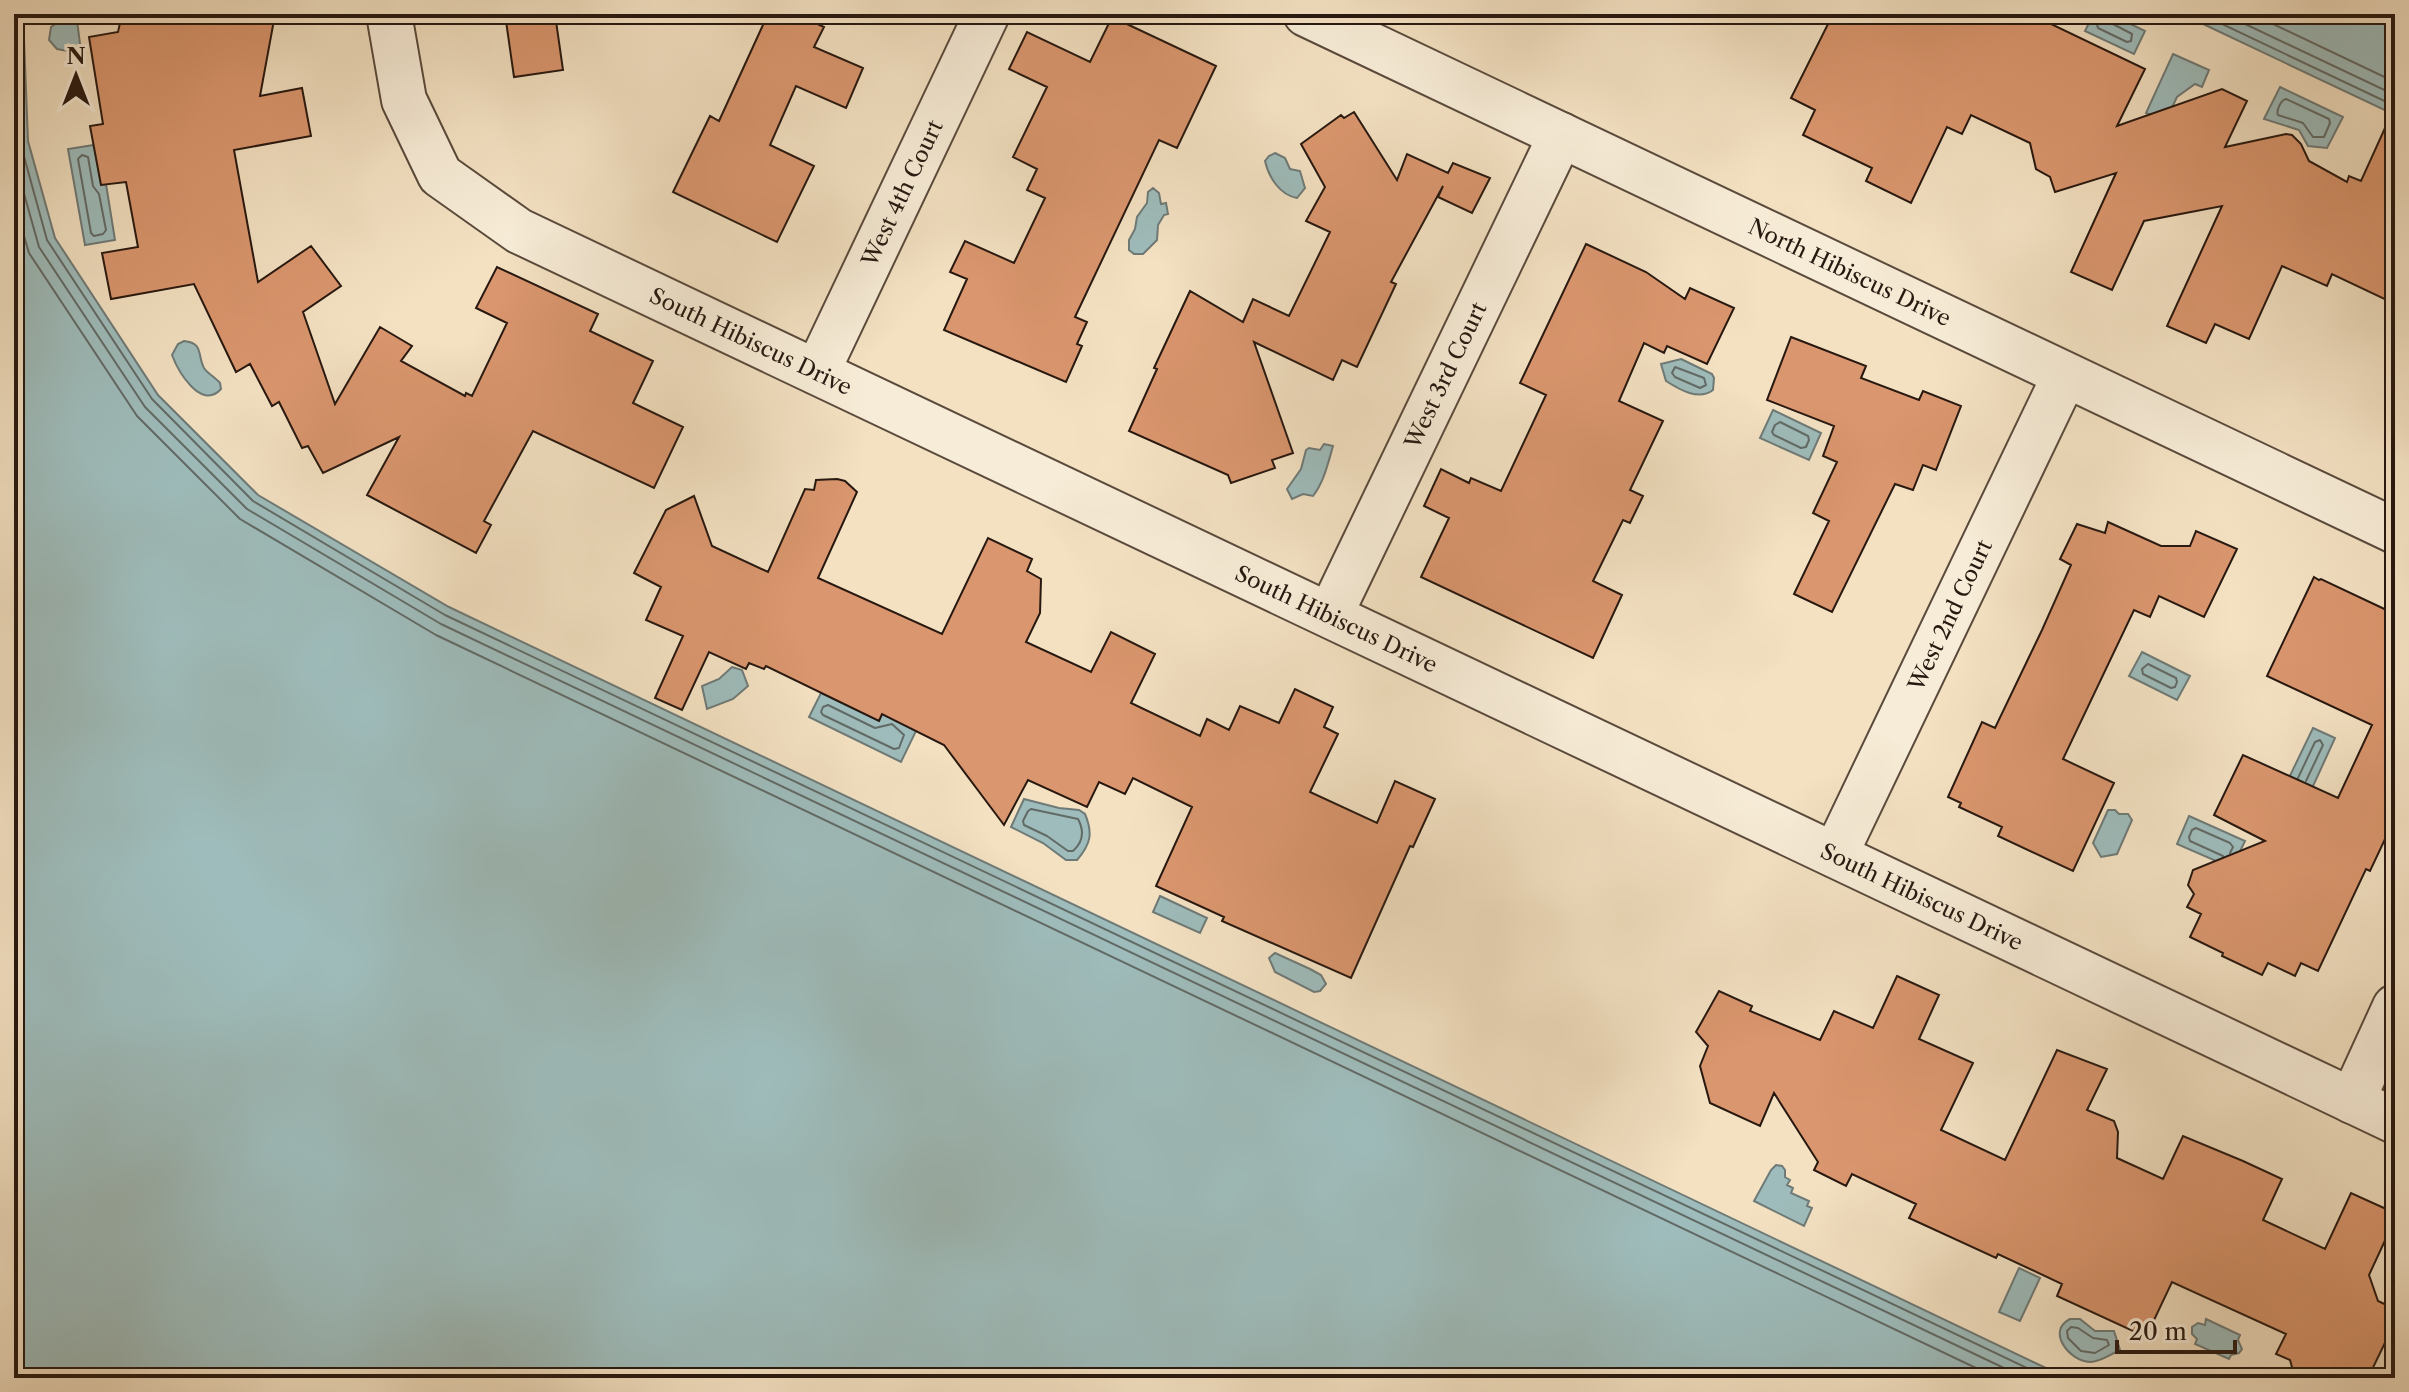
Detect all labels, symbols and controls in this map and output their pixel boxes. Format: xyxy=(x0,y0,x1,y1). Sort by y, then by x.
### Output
north arrow xyxy=(36,36,116,116)
text: N xyxy=(66,43,86,70)
street label: West 4th Court xyxy=(855,115,948,272)
street label: North Hibiscus Drive xyxy=(1744,213,1955,332)
street label: South Hibiscus Drive xyxy=(645,282,856,400)
street label: West 3rd Court xyxy=(1398,298,1492,454)
street label: West 2nd Court xyxy=(1902,535,1998,696)
street label: South Hibiscus Drive xyxy=(1231,559,1442,678)
street label: South Hibiscus Drive xyxy=(1816,837,2027,956)
scale bar xyxy=(2117,1304,2235,1354)
text: 20 m xyxy=(2129,1317,2187,1346)

